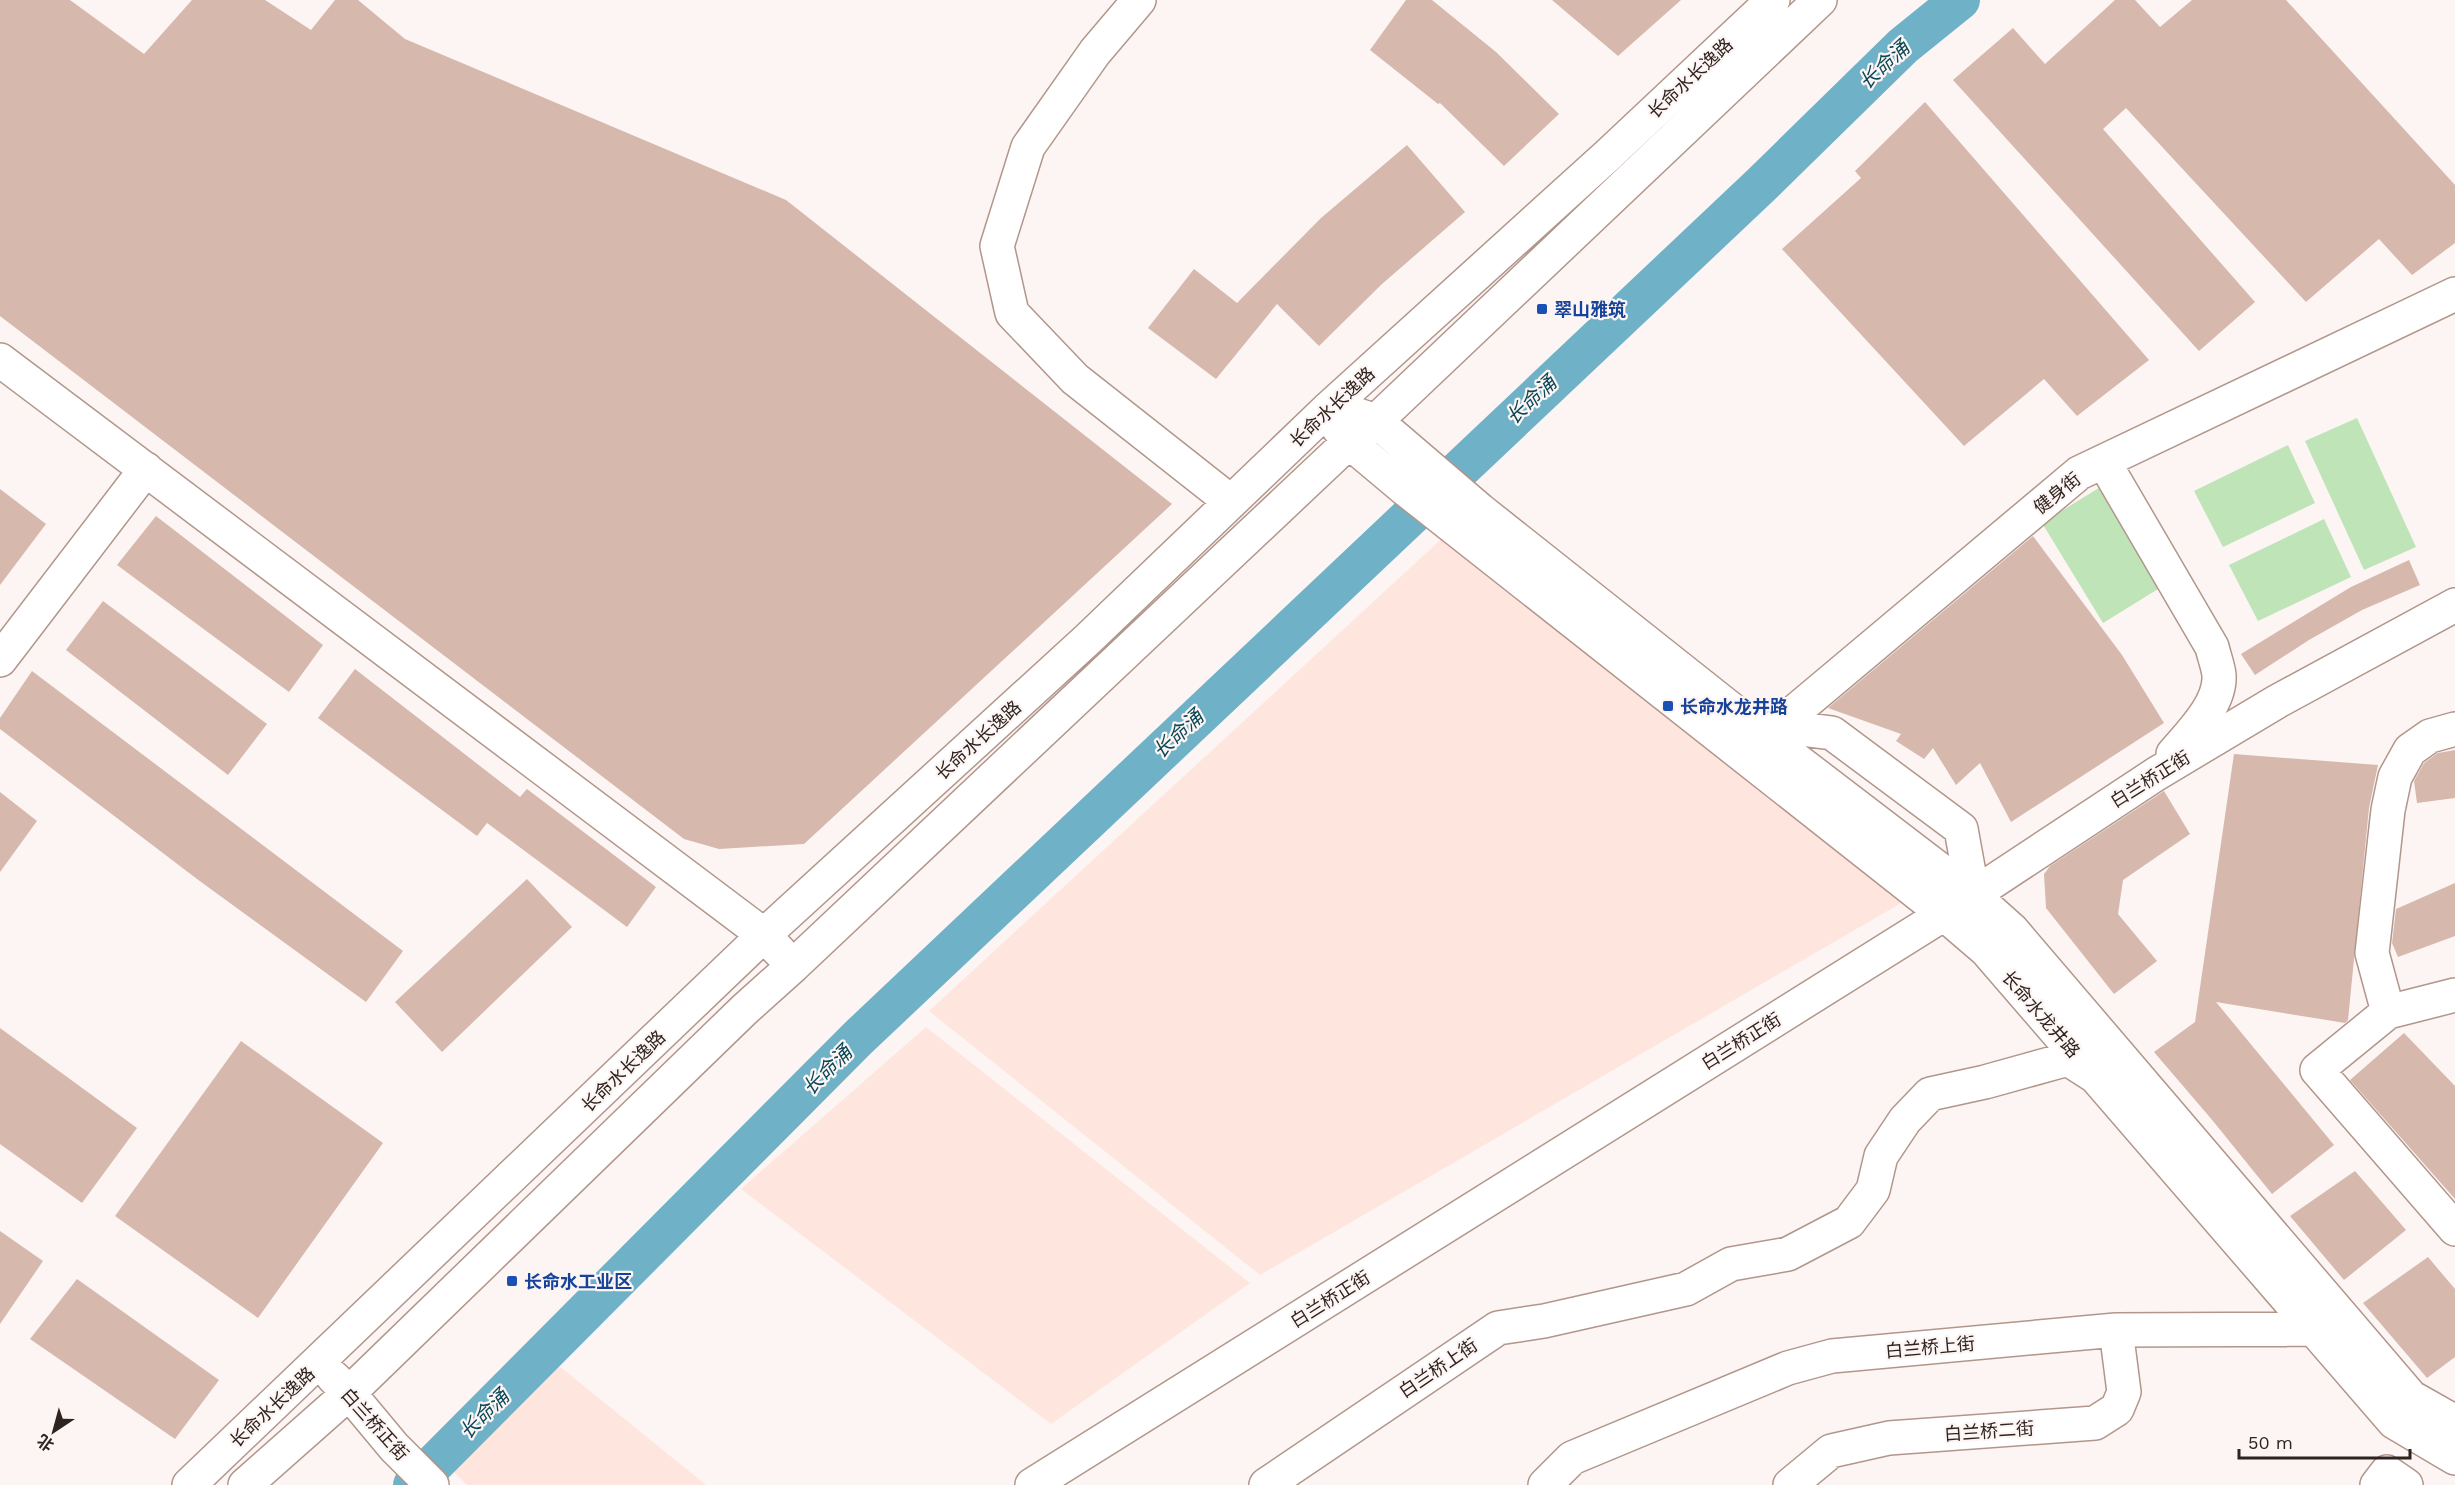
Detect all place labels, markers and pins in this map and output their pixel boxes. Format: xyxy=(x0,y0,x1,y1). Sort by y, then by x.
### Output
place label: 翠山雅筑 xyxy=(1554,299,1626,320)
marker: 翠山雅筑 xyxy=(1535,302,1549,316)
place label: 长命水龙井路 xyxy=(1680,696,1788,717)
marker: 长命水龙井路 xyxy=(1661,699,1675,713)
place label: 长命水工业区 xyxy=(524,1271,632,1292)
marker: 长命水工业区 xyxy=(505,1274,519,1288)

